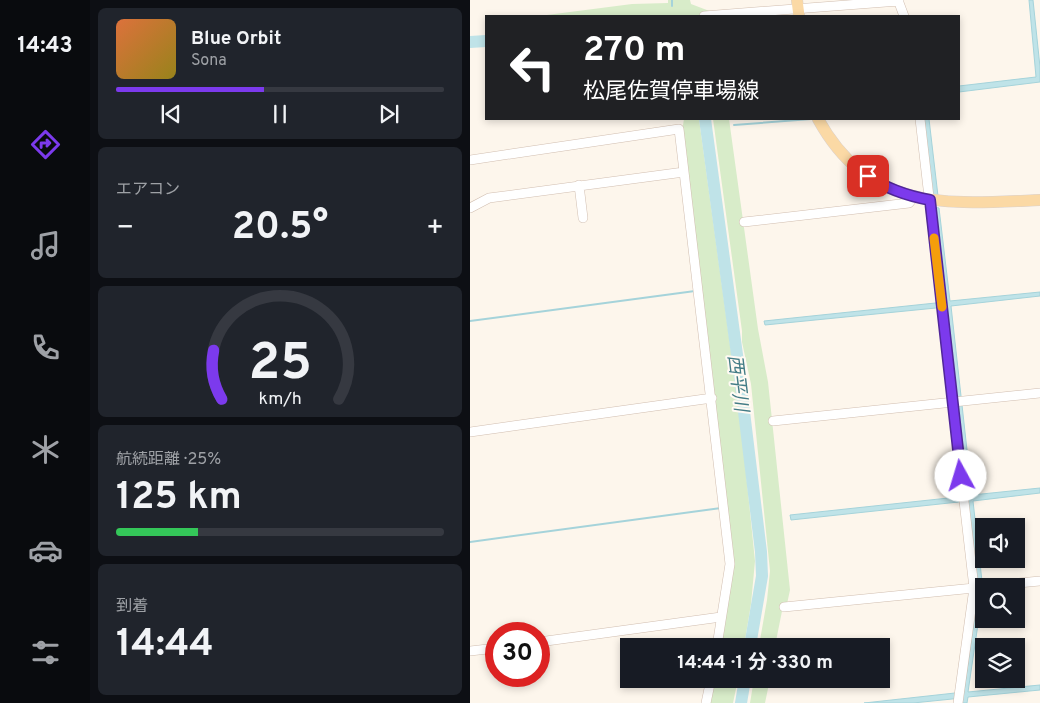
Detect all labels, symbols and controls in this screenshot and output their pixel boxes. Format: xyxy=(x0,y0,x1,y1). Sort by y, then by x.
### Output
text: Blue Orbit xyxy=(191,27,281,51)
text: 270 m xyxy=(583,29,685,73)
text: 14:43 xyxy=(17,33,73,60)
icon: left xyxy=(500,35,565,100)
text: Sona xyxy=(191,51,227,71)
text: 松尾佐賀停車場線 xyxy=(583,79,759,106)
icon: previous xyxy=(157,100,185,128)
icon: pause xyxy=(266,100,294,128)
icon: next xyxy=(375,100,403,128)
icon: directions xyxy=(28,127,63,162)
pin xyxy=(847,155,889,197)
icon: arrive xyxy=(854,162,882,190)
text: エアコン xyxy=(116,180,180,200)
text: 20.5° xyxy=(232,204,328,253)
text: − xyxy=(116,211,134,247)
text: + xyxy=(426,211,444,247)
icon: music xyxy=(28,228,63,263)
icon: phone xyxy=(28,330,63,365)
text: 25 xyxy=(248,332,312,398)
water label: 西平川 xyxy=(722,353,753,415)
text: km/h xyxy=(258,388,302,411)
icon: climate xyxy=(28,432,63,467)
position arrow xyxy=(934,449,986,501)
text: 航続距離 · 25% xyxy=(116,450,221,470)
text: 125 km xyxy=(116,474,242,523)
map controls xyxy=(975,518,1025,688)
button: sound xyxy=(975,518,1025,568)
icon: car xyxy=(28,533,63,568)
button: search xyxy=(975,578,1025,628)
text: 到着 xyxy=(116,597,148,617)
text: 14:44 xyxy=(116,621,214,670)
speed limit sign: 30 xyxy=(485,622,550,687)
icon: filters xyxy=(28,635,63,670)
button: layers xyxy=(975,638,1025,688)
text: 14:44 · 1 分 · 330 m xyxy=(677,651,833,675)

